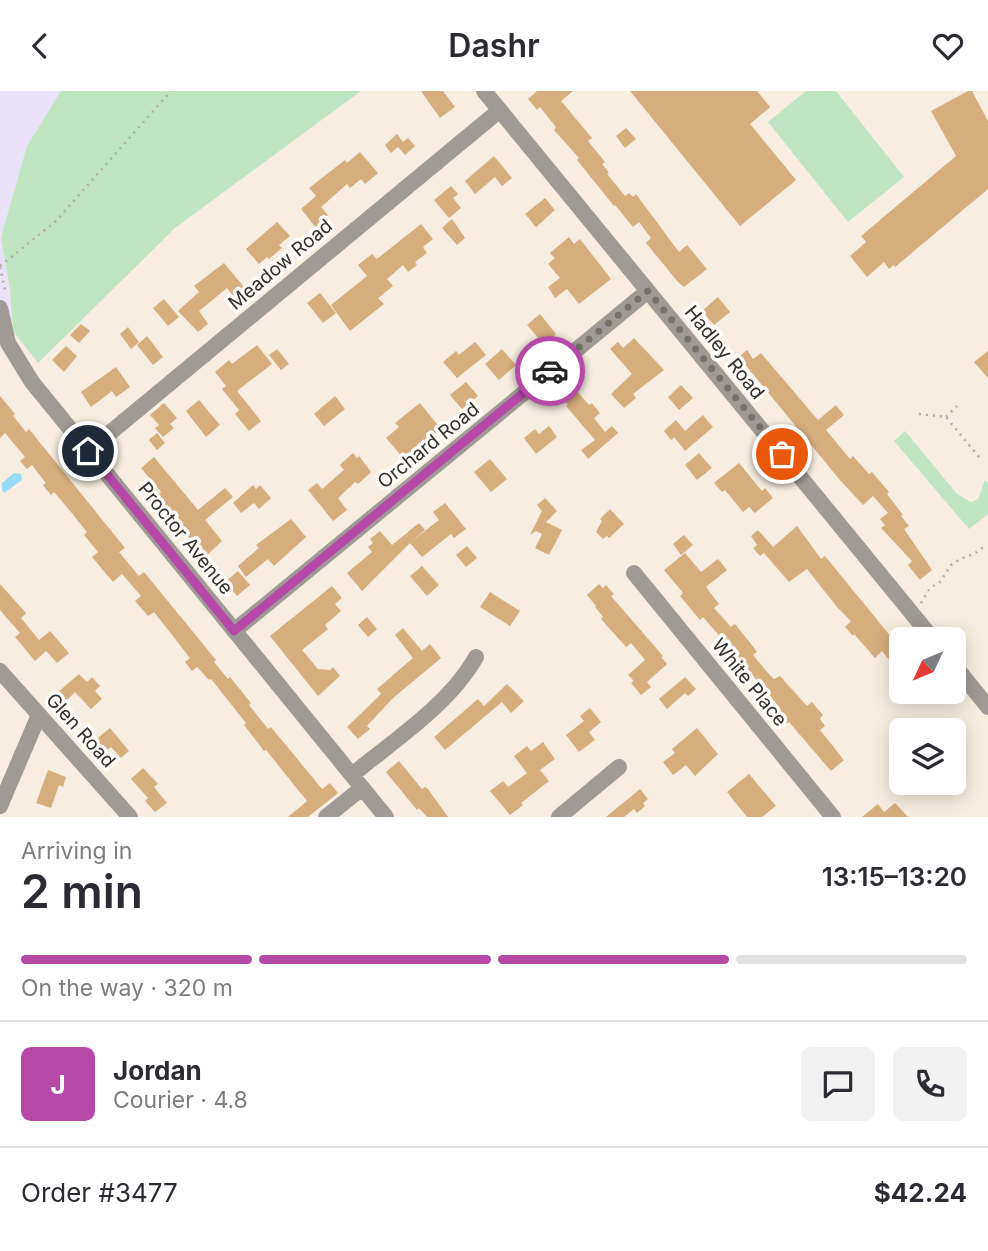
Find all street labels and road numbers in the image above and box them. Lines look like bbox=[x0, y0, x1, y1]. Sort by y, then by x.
street label: Meadow Road bbox=[224, 214, 337, 314]
street label: Hadley Road bbox=[680, 301, 769, 404]
street label: Orchard Road bbox=[373, 398, 484, 493]
street label: Proctor Avenue bbox=[133, 477, 238, 599]
street label: White Place bbox=[707, 634, 792, 731]
street label: Glen Road bbox=[41, 688, 120, 772]

